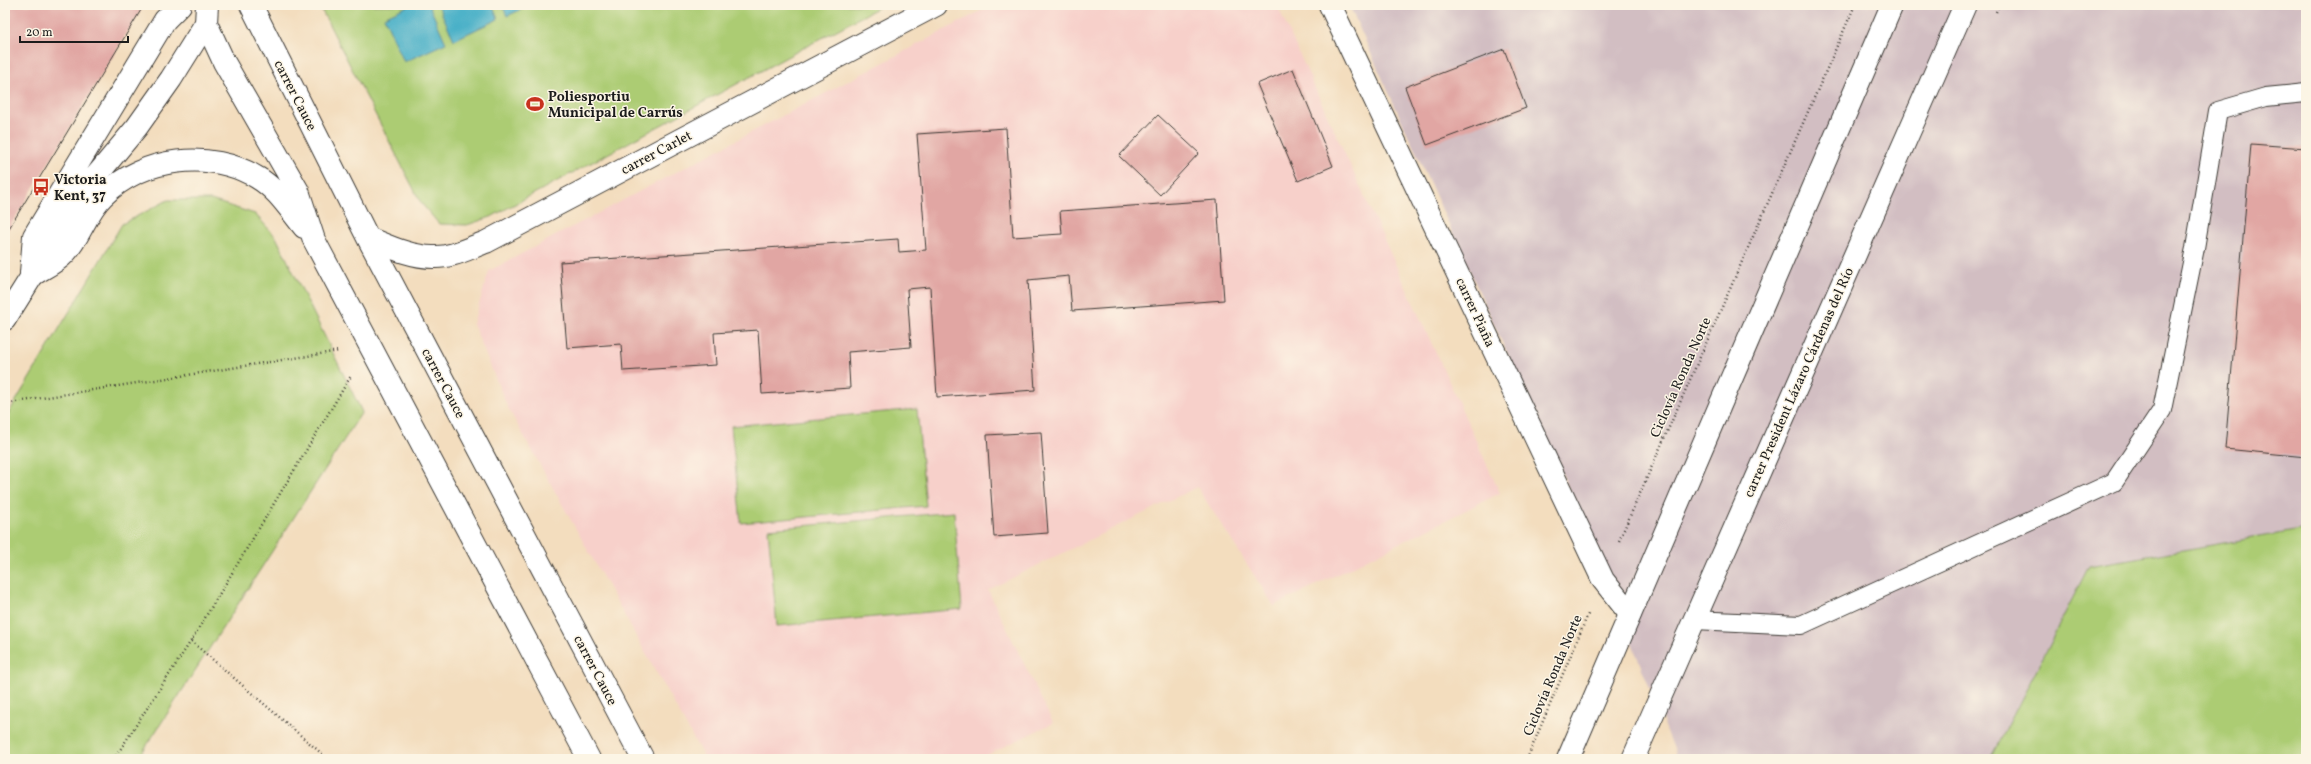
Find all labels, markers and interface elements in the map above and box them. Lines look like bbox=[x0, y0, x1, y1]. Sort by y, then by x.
scale bar bbox=[20, 18, 128, 44]
text: 20 m bbox=[26, 25, 53, 41]
street label: carrer Cauce bbox=[269, 57, 321, 135]
place label: Poliesportiu Municipal de Carrús bbox=[548, 88, 683, 123]
sports icon: Poliesportiu Municipal de Carrús bbox=[525, 94, 545, 114]
street label: carrer Carlet bbox=[618, 127, 696, 180]
place label: Victoria Kent, 37 bbox=[54, 171, 107, 206]
bus stop icon: Victoria Kent, 37 bbox=[31, 177, 51, 197]
street label: carrer President Lázaro Cárdenas del Río bbox=[1740, 265, 1859, 501]
street label: carrer Piaña bbox=[1450, 275, 1499, 351]
street label: Ciclovía Ronda Norte bbox=[1646, 314, 1717, 441]
street label: carrer Cauce bbox=[416, 345, 469, 423]
street label: Ciclovía Ronda Norte bbox=[1519, 612, 1588, 739]
street label: carrer Cauce bbox=[568, 632, 621, 710]

